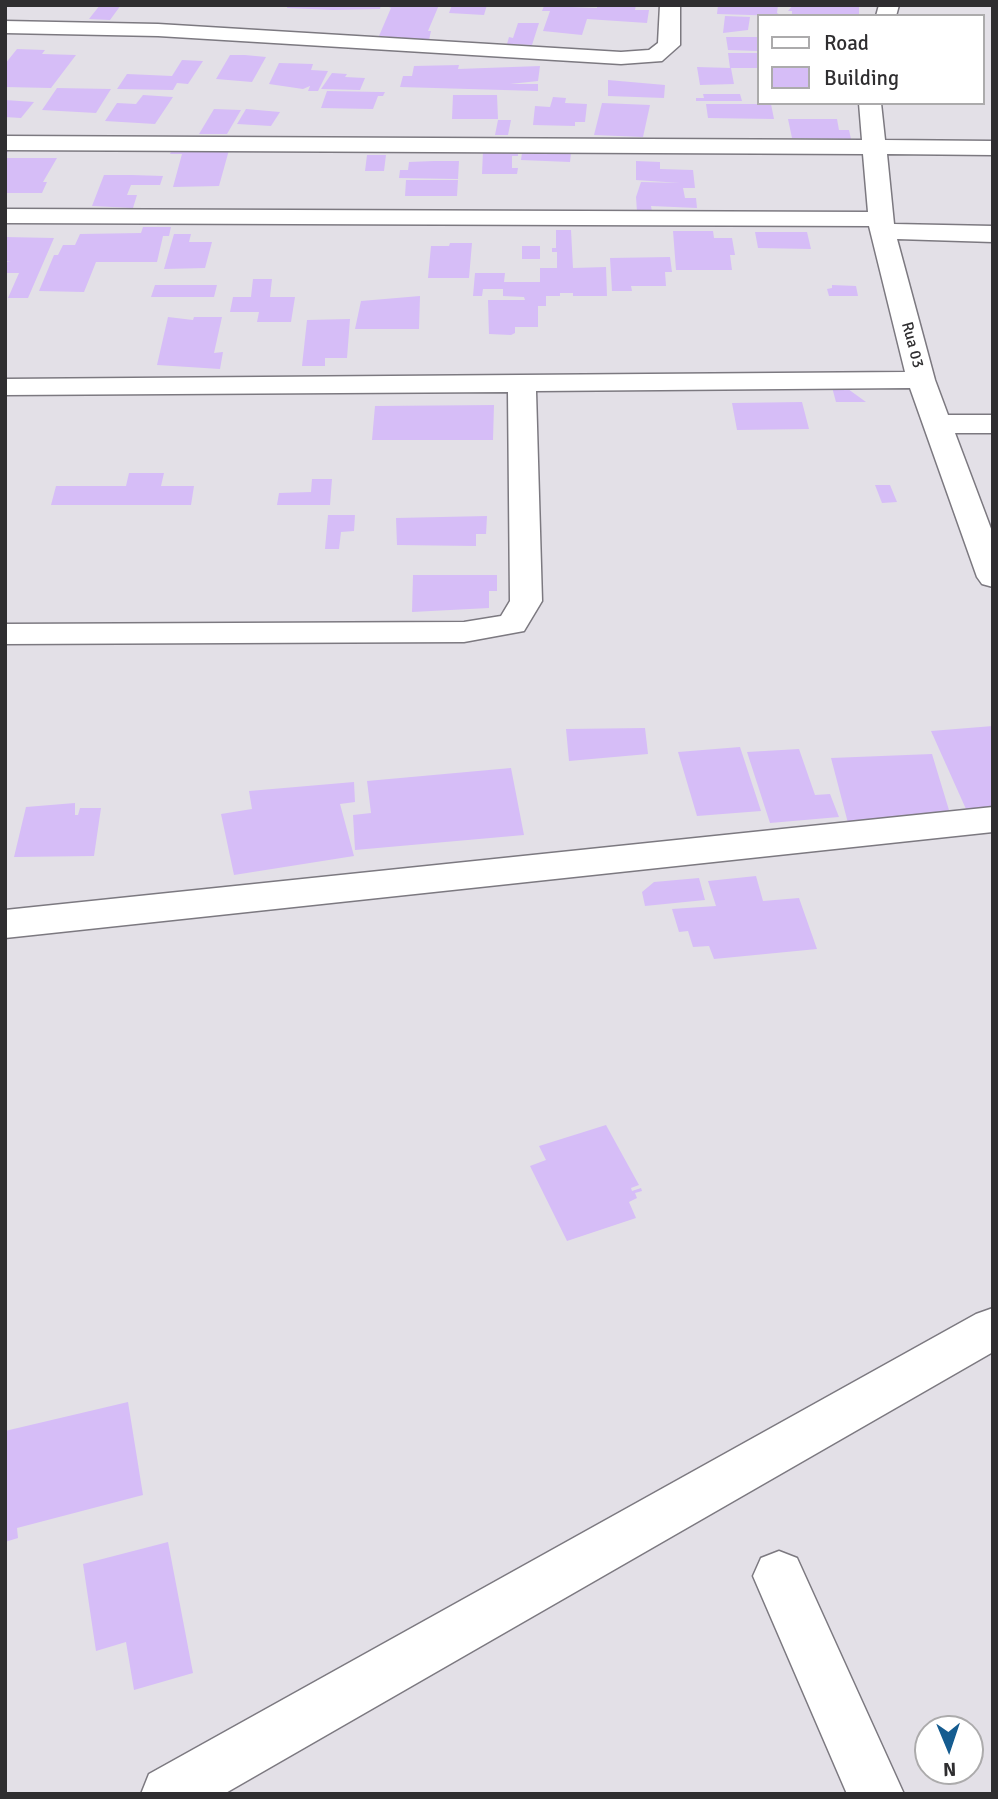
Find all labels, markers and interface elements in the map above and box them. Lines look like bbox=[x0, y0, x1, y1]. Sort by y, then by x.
legend bbox=[757, 14, 984, 105]
text: Road bbox=[824, 30, 869, 56]
text: Building bbox=[824, 65, 899, 91]
street label: Rua 03 bbox=[897, 320, 927, 370]
north arrow bbox=[914, 1715, 984, 1785]
text: N bbox=[943, 1757, 957, 1781]

